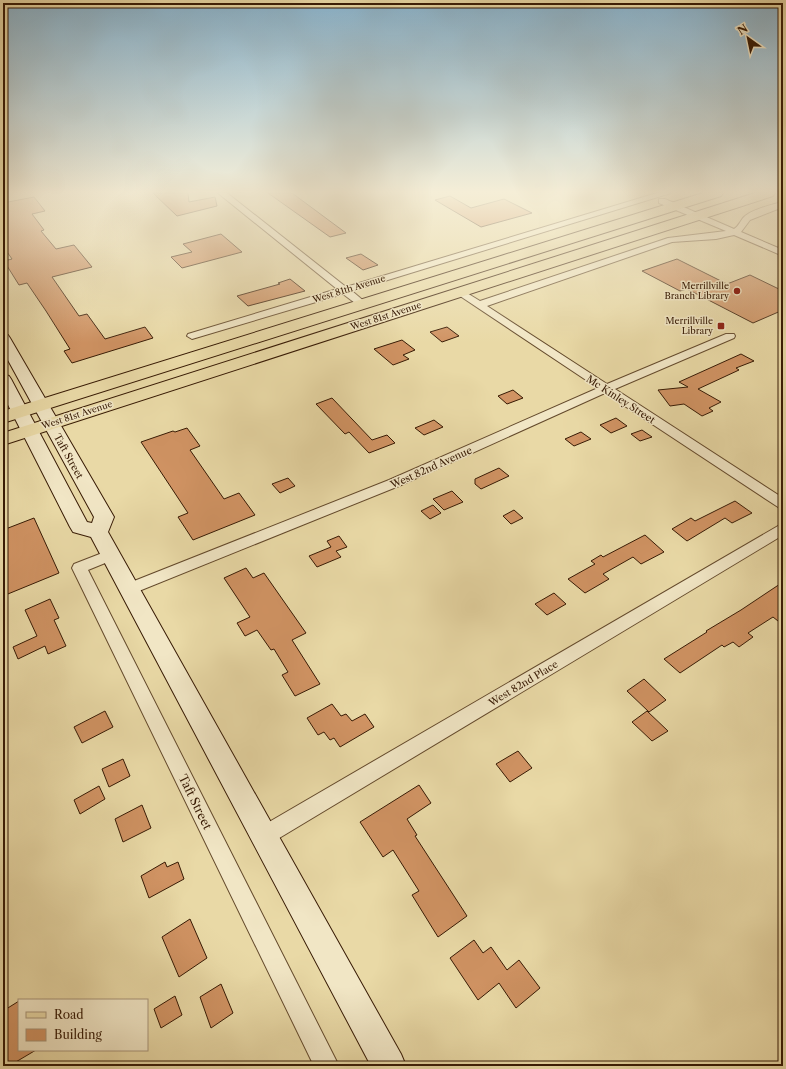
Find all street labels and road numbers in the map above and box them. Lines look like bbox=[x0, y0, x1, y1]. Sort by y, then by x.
street label: West 81th Avenue bbox=[310, 272, 387, 305]
street label: West 81st Avenue bbox=[348, 299, 423, 332]
street label: Mc Kinley Street bbox=[584, 372, 658, 427]
street label: West 81st Avenue bbox=[39, 398, 114, 431]
street label: Taft Street bbox=[51, 431, 87, 482]
street label: West 82nd Avenue bbox=[387, 443, 474, 492]
street label: West 82nd Place bbox=[485, 657, 561, 710]
street label: Taft Street bbox=[176, 772, 216, 833]

